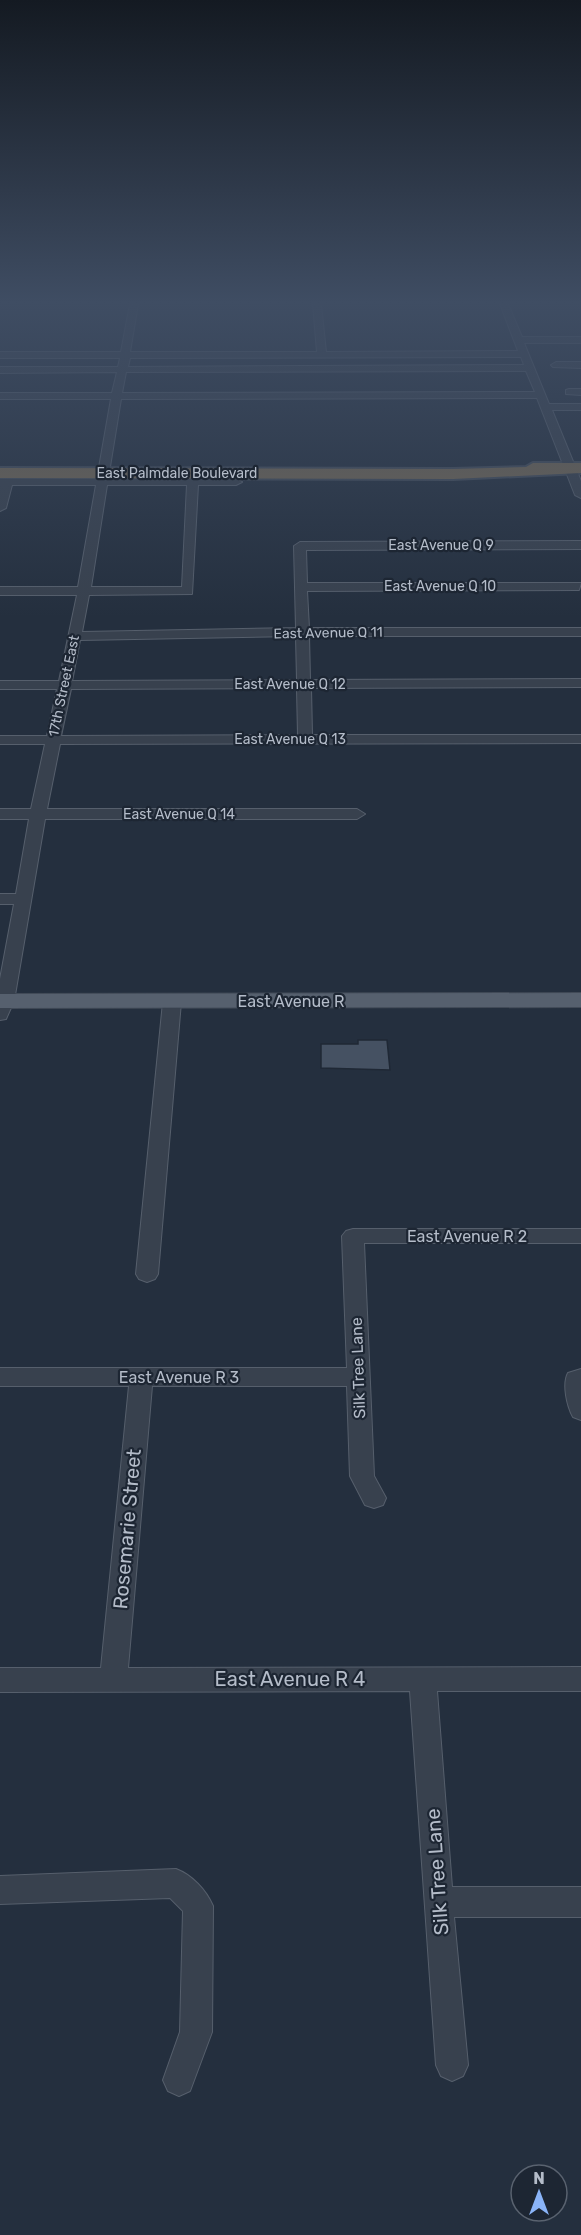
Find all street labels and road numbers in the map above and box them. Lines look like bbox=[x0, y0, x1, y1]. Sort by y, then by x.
street label: East Palmdale Boulevard bbox=[97, 465, 257, 482]
street label: East Avenue Q 9 bbox=[388, 537, 494, 554]
street label: East Avenue Q 10 bbox=[384, 578, 496, 595]
street label: East Avenue Q 11 bbox=[273, 624, 383, 642]
street label: 17th Street East bbox=[45, 633, 83, 738]
street label: East Avenue Q 12 bbox=[234, 676, 346, 693]
street label: East Avenue Q 13 bbox=[234, 731, 346, 748]
street label: East Avenue Q 14 bbox=[123, 806, 235, 823]
street label: East Avenue R bbox=[238, 992, 344, 1011]
street label: East Avenue R 2 bbox=[407, 1227, 527, 1246]
street label: Silk Tree Lane bbox=[347, 1317, 369, 1419]
street label: East Avenue R 3 bbox=[119, 1368, 239, 1387]
street label: Rosemarie Street bbox=[108, 1448, 146, 1610]
street label: East Avenue R 4 bbox=[215, 1667, 365, 1691]
street label: Silk Tree Lane bbox=[421, 1808, 453, 1936]

